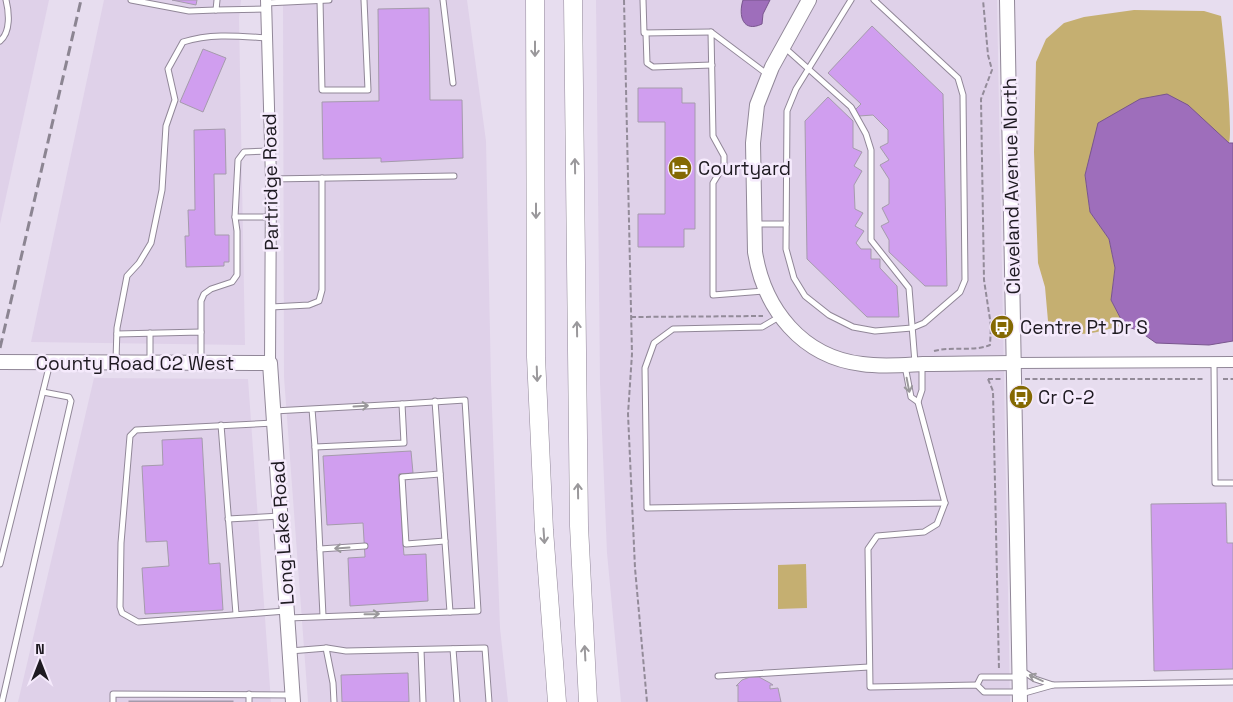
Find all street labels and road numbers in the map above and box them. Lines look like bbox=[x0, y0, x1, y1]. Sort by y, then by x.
street label: Cleveland Avenue North bbox=[997, 77, 1026, 295]
street label: Partridge Road bbox=[257, 113, 284, 251]
street label: County Road C2 West bbox=[36, 351, 234, 376]
street label: Long Lake Road bbox=[265, 460, 300, 606]

